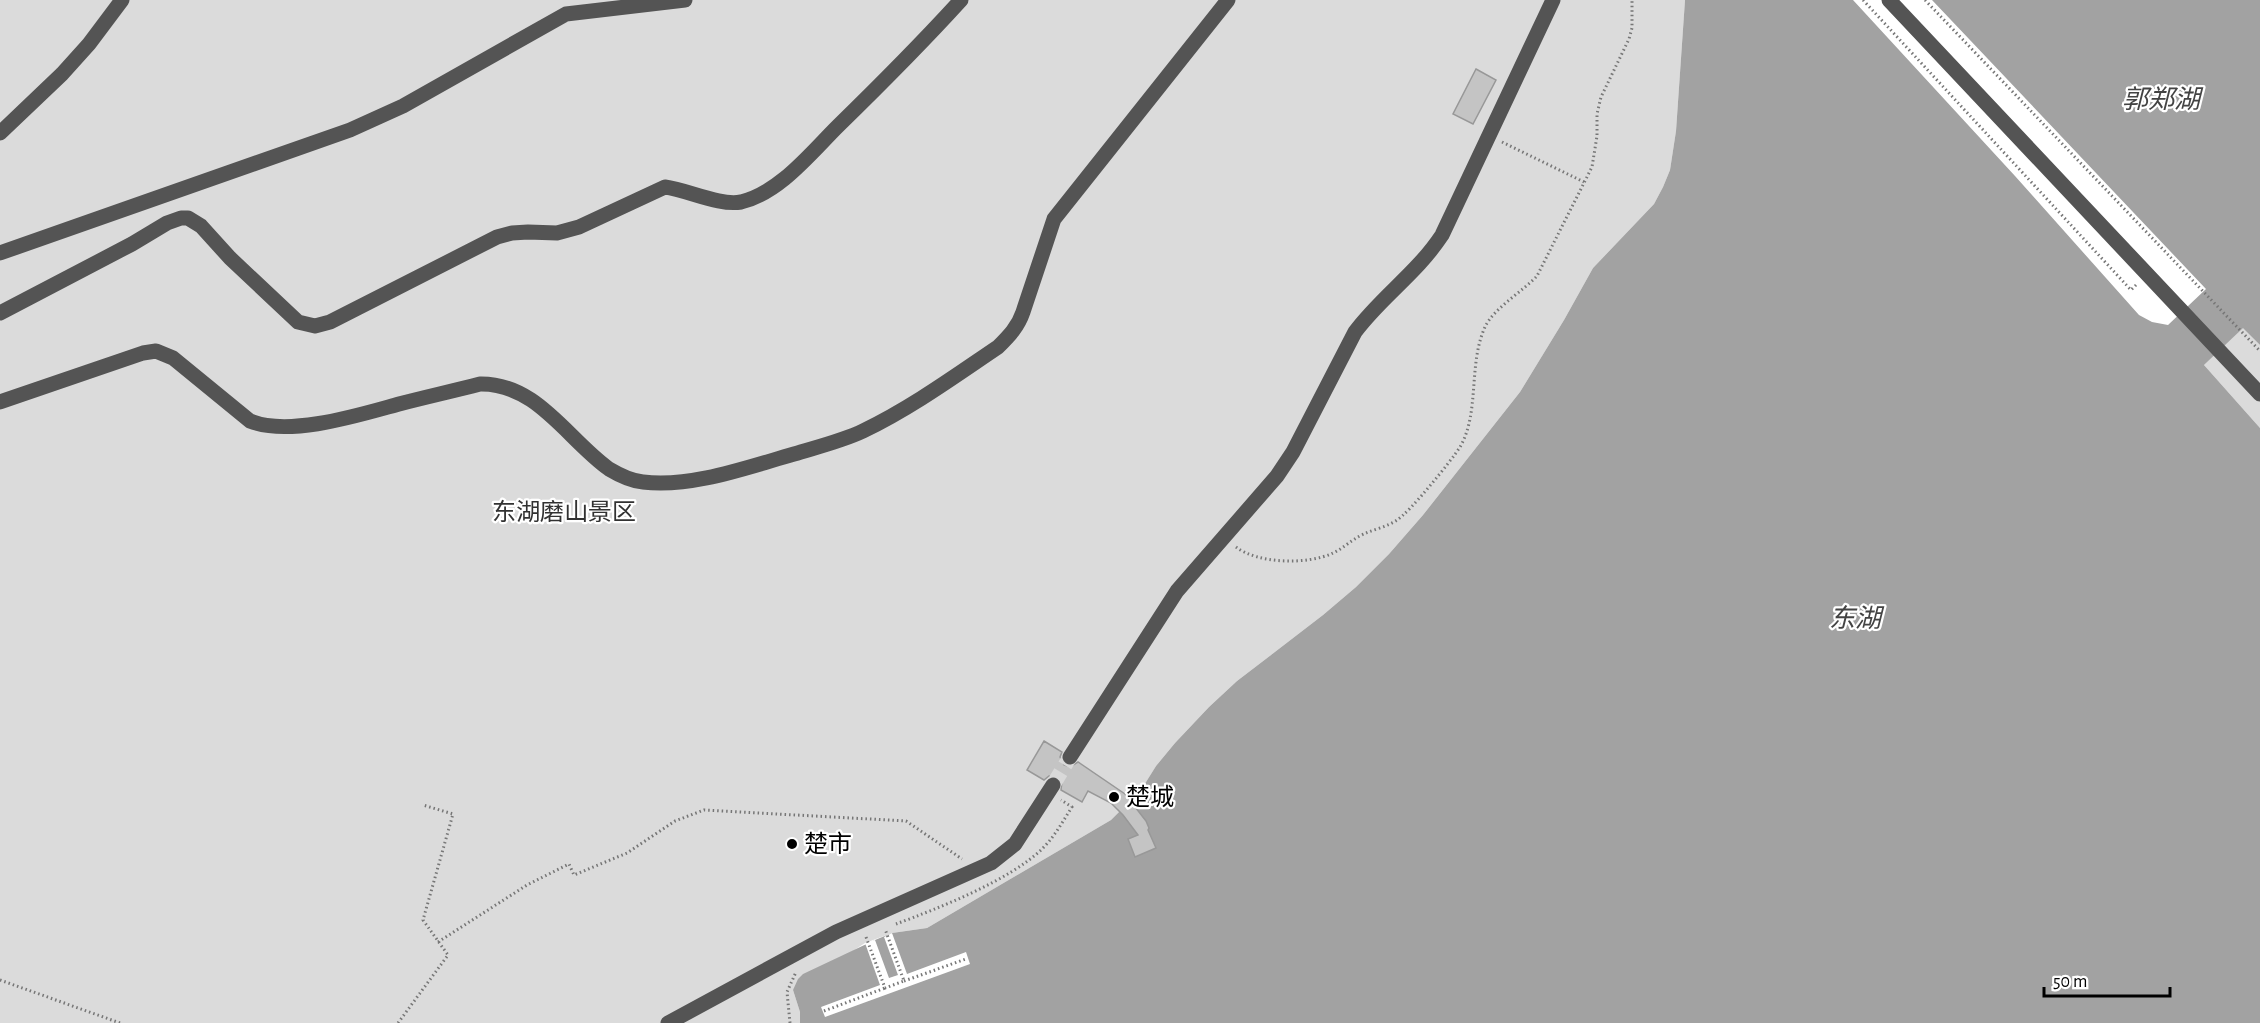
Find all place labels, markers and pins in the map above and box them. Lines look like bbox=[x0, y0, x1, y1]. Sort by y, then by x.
place label: 楚城 bbox=[1126, 784, 1174, 810]
marker: 楚城 bbox=[1107, 790, 1121, 804]
place label: 楚市 bbox=[804, 831, 852, 857]
marker: 楚市 bbox=[785, 837, 799, 851]

